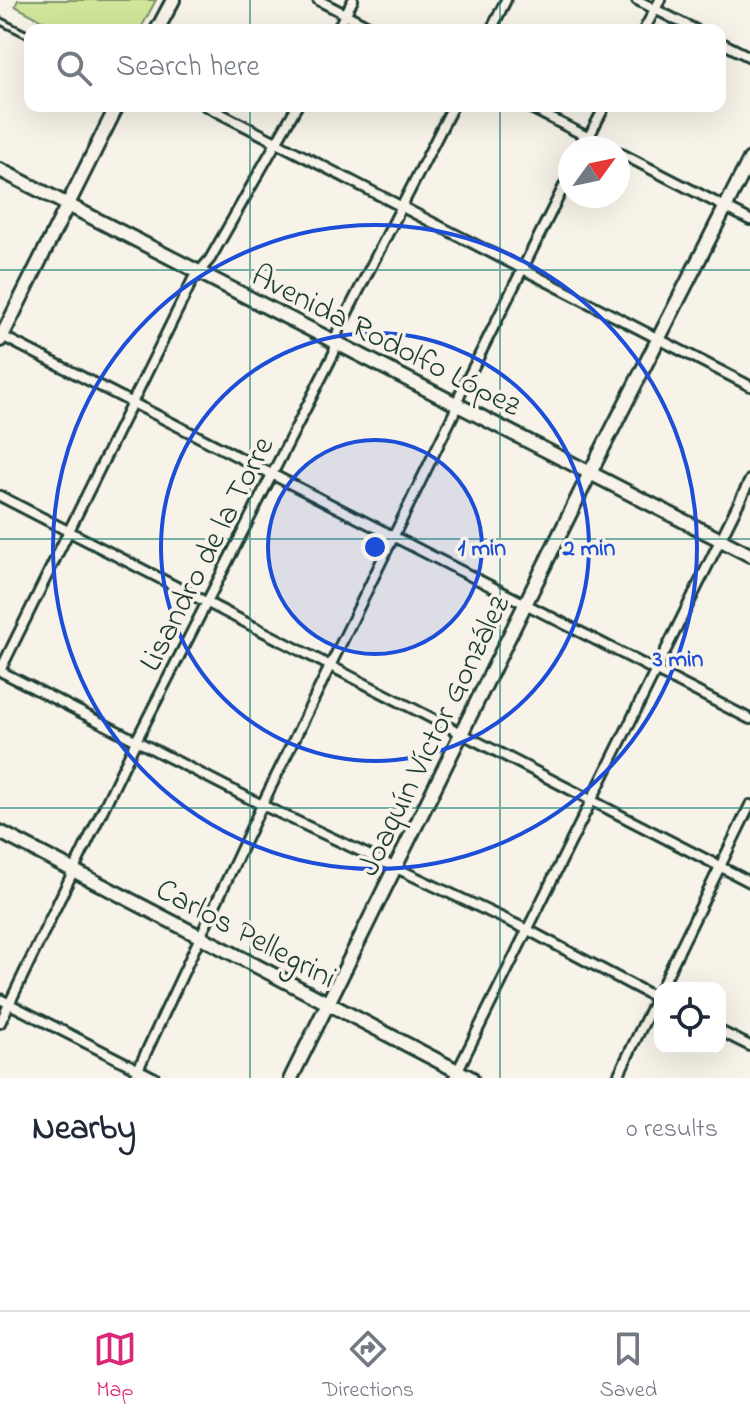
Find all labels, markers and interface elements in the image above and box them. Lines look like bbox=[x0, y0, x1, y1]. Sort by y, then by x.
search box bbox=[24, 24, 726, 112]
icon: search bbox=[52, 46, 96, 90]
text: Search here bbox=[116, 46, 260, 90]
north arrow bbox=[558, 136, 630, 208]
street label: Avenida Rodolfo López bbox=[243, 254, 529, 431]
street label: Lisandro de la Torre bbox=[129, 428, 288, 680]
text: 1 min bbox=[458, 532, 506, 567]
text: 2 min bbox=[562, 532, 616, 567]
centre of rings bbox=[361, 533, 389, 561]
street label: Joaquín Víctor González bbox=[347, 587, 524, 885]
text: 3 min bbox=[652, 643, 704, 678]
street label: Carlos Pellegrini bbox=[147, 868, 344, 1002]
map controls bbox=[654, 982, 726, 1054]
button: locate bbox=[654, 982, 726, 1054]
text: Nearby bbox=[32, 1105, 136, 1155]
text: 0 results bbox=[626, 1111, 718, 1149]
tab: Map bbox=[93, 1327, 137, 1407]
tab: Directions bbox=[323, 1327, 414, 1407]
tab: Saved bbox=[600, 1327, 657, 1407]

